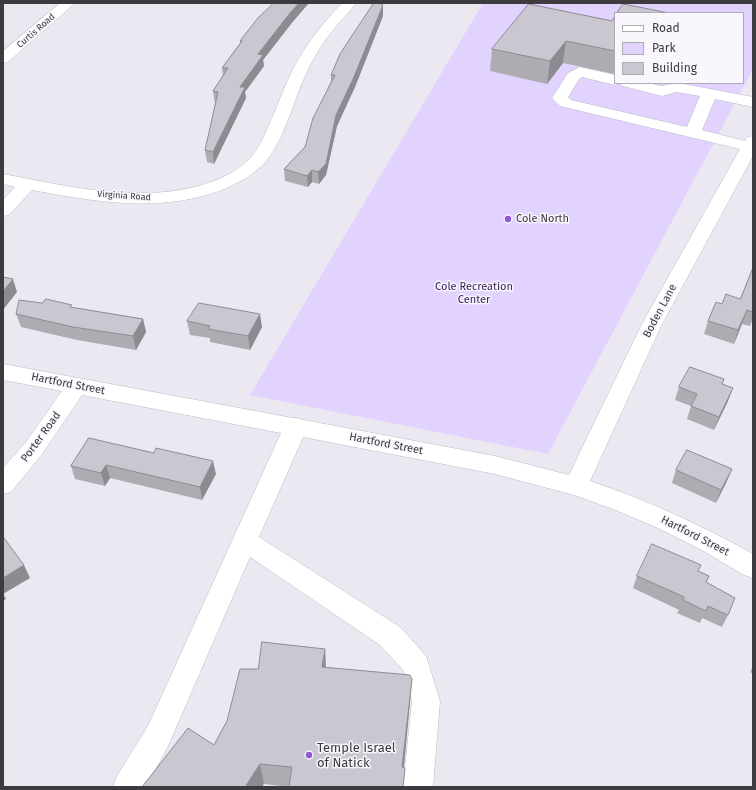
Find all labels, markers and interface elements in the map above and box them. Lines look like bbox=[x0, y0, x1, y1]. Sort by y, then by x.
street label: Curtis Road bbox=[15, 12, 57, 50]
legend bbox=[614, 12, 744, 84]
text: Road bbox=[652, 21, 680, 35]
text: Park bbox=[652, 41, 676, 55]
text: Building bbox=[652, 61, 697, 75]
street label: Virginia Road bbox=[97, 189, 151, 203]
place label: Cole North bbox=[516, 212, 569, 226]
marker: Cole North bbox=[503, 214, 513, 224]
park label: Cole Recreation Center bbox=[435, 280, 513, 306]
street label: Boden Lane bbox=[640, 282, 680, 340]
street label: Hartford Street bbox=[30, 370, 106, 398]
street label: Porter Road bbox=[18, 409, 64, 465]
street label: Hartford Street bbox=[348, 430, 424, 458]
street label: Hartford Street bbox=[659, 513, 731, 559]
place label: Temple Israel of Natick bbox=[317, 740, 396, 771]
marker: Temple Israel of Natick bbox=[304, 750, 314, 760]

